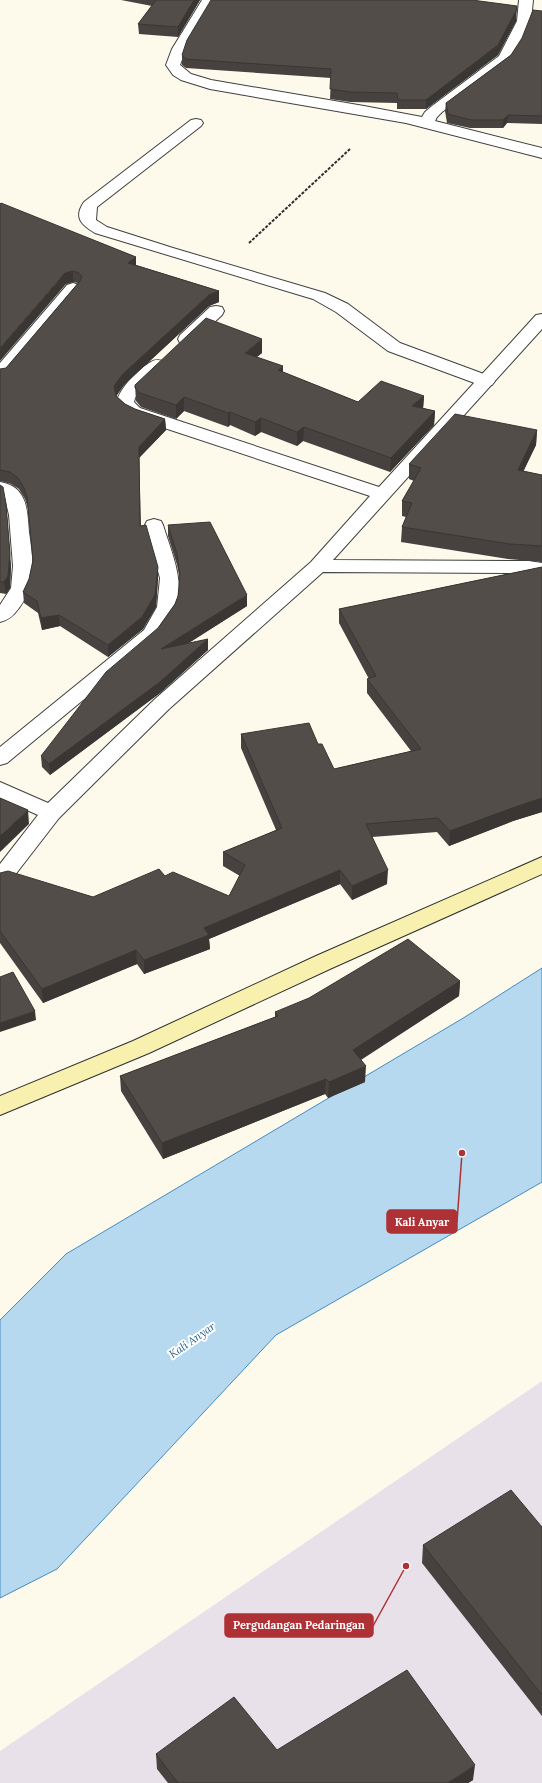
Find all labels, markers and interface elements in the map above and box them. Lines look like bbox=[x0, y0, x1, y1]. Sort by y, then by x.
callout: Kali Anyar bbox=[387, 1210, 457, 1233]
text: Kali Anyar bbox=[395, 1215, 450, 1229]
water label: Kali Anyar bbox=[166, 1318, 219, 1361]
callout: Pergudangan Pedaringan bbox=[225, 1614, 373, 1637]
text: Pergudangan Pedaringan bbox=[233, 1618, 365, 1632]

